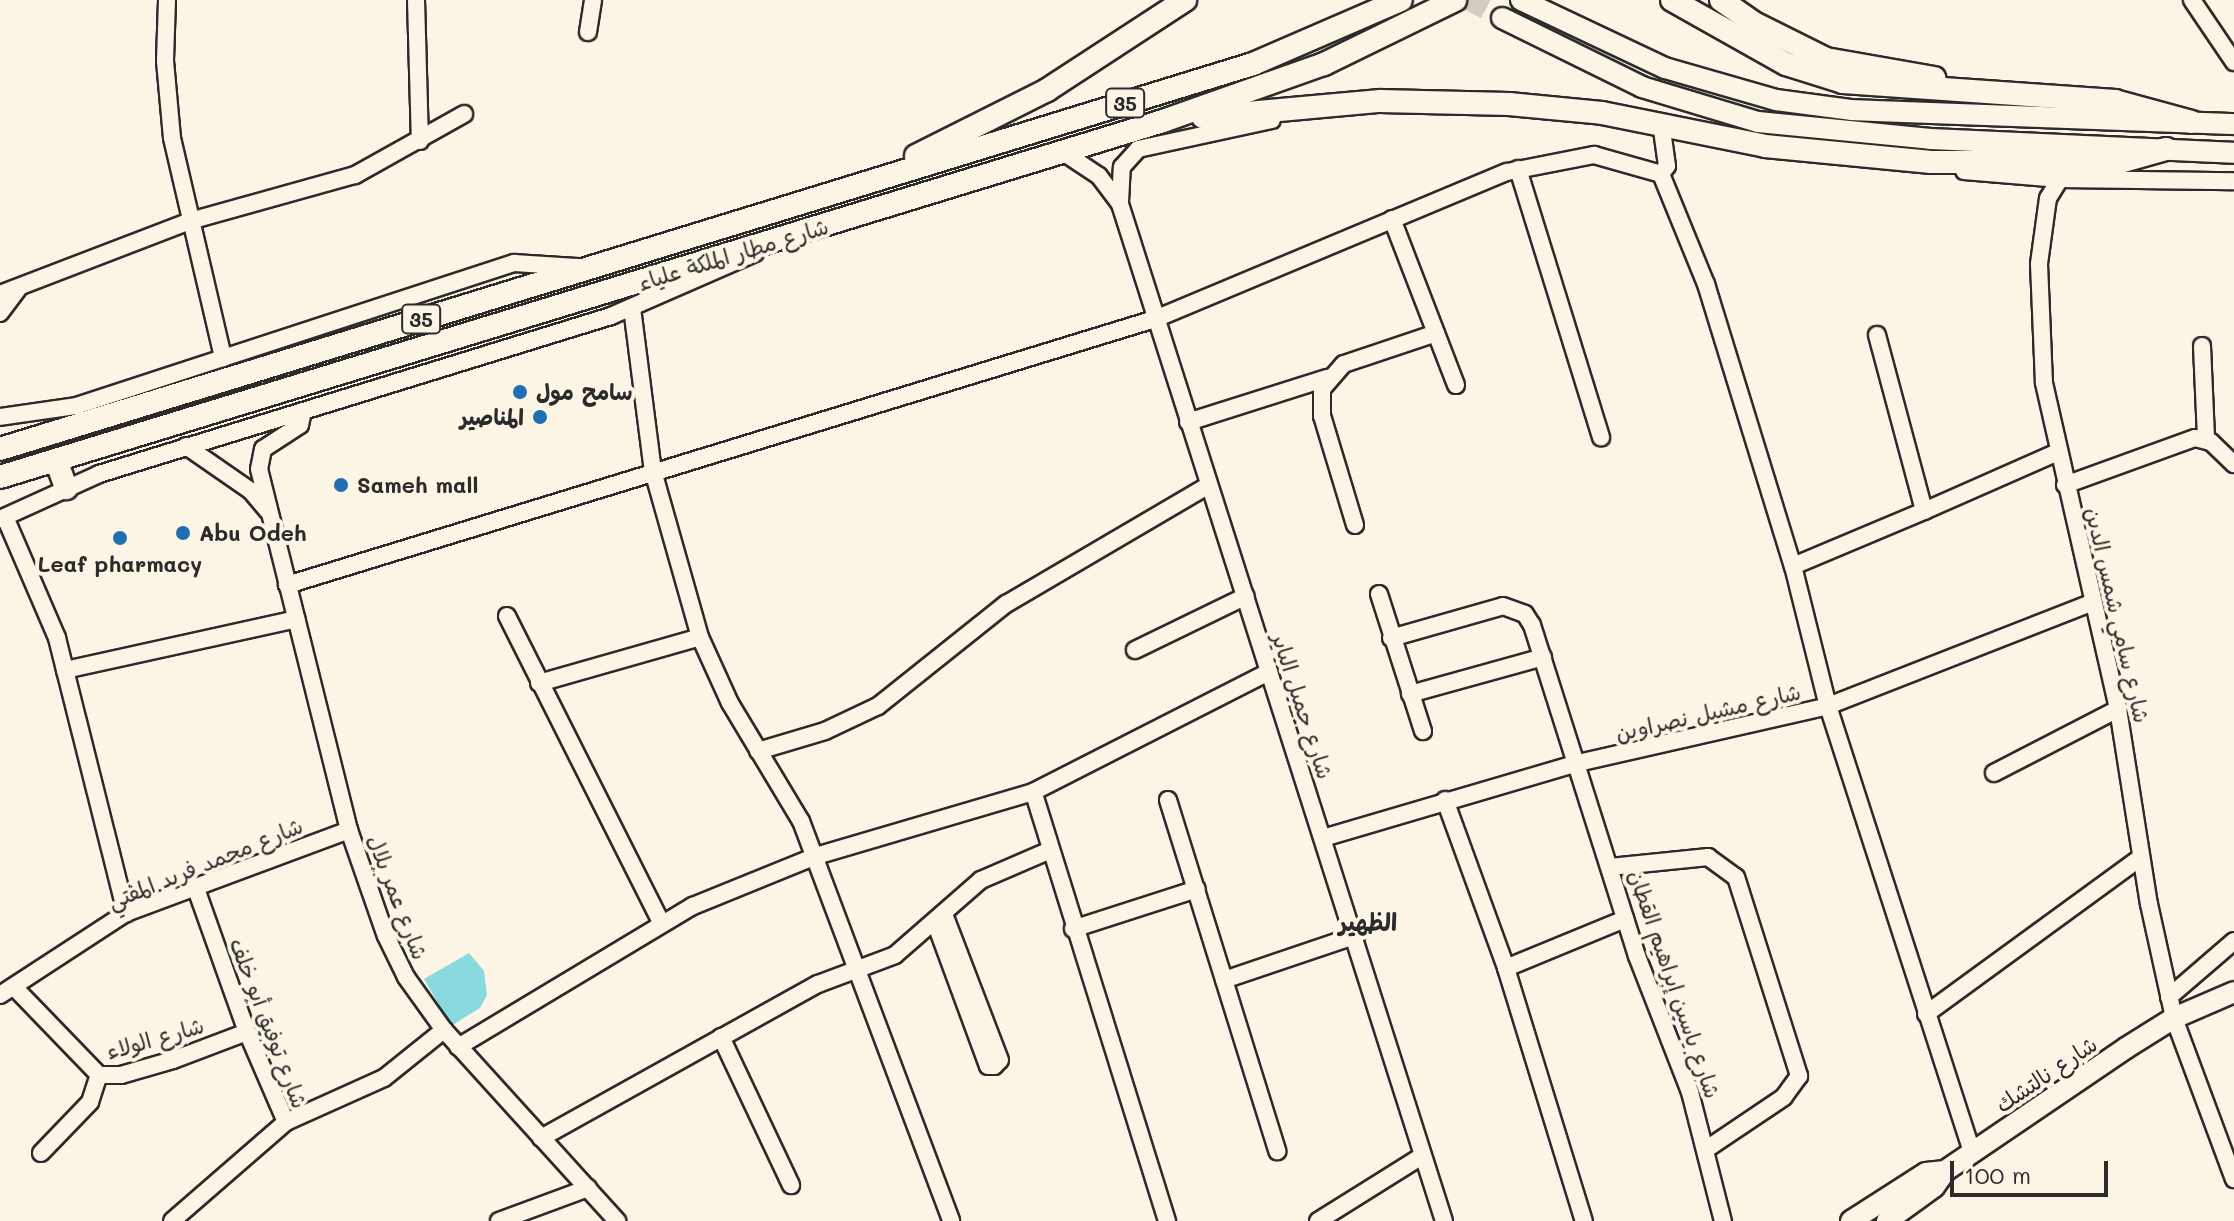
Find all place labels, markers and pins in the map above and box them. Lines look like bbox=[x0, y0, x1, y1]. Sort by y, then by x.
place label: سامح مول bbox=[536, 379, 633, 405]
marker: سامح مول bbox=[511, 383, 529, 401]
place label: المناصير bbox=[460, 404, 524, 430]
marker: المناصير bbox=[531, 408, 549, 426]
place label: Sameh mall bbox=[357, 472, 478, 498]
marker: Sameh mall bbox=[332, 476, 350, 494]
place label: Abu Odeh bbox=[199, 520, 307, 546]
marker: Abu Odeh bbox=[174, 524, 192, 542]
marker: Leaf pharmacy bbox=[111, 529, 129, 547]
place label: Leaf pharmacy bbox=[38, 551, 202, 577]

